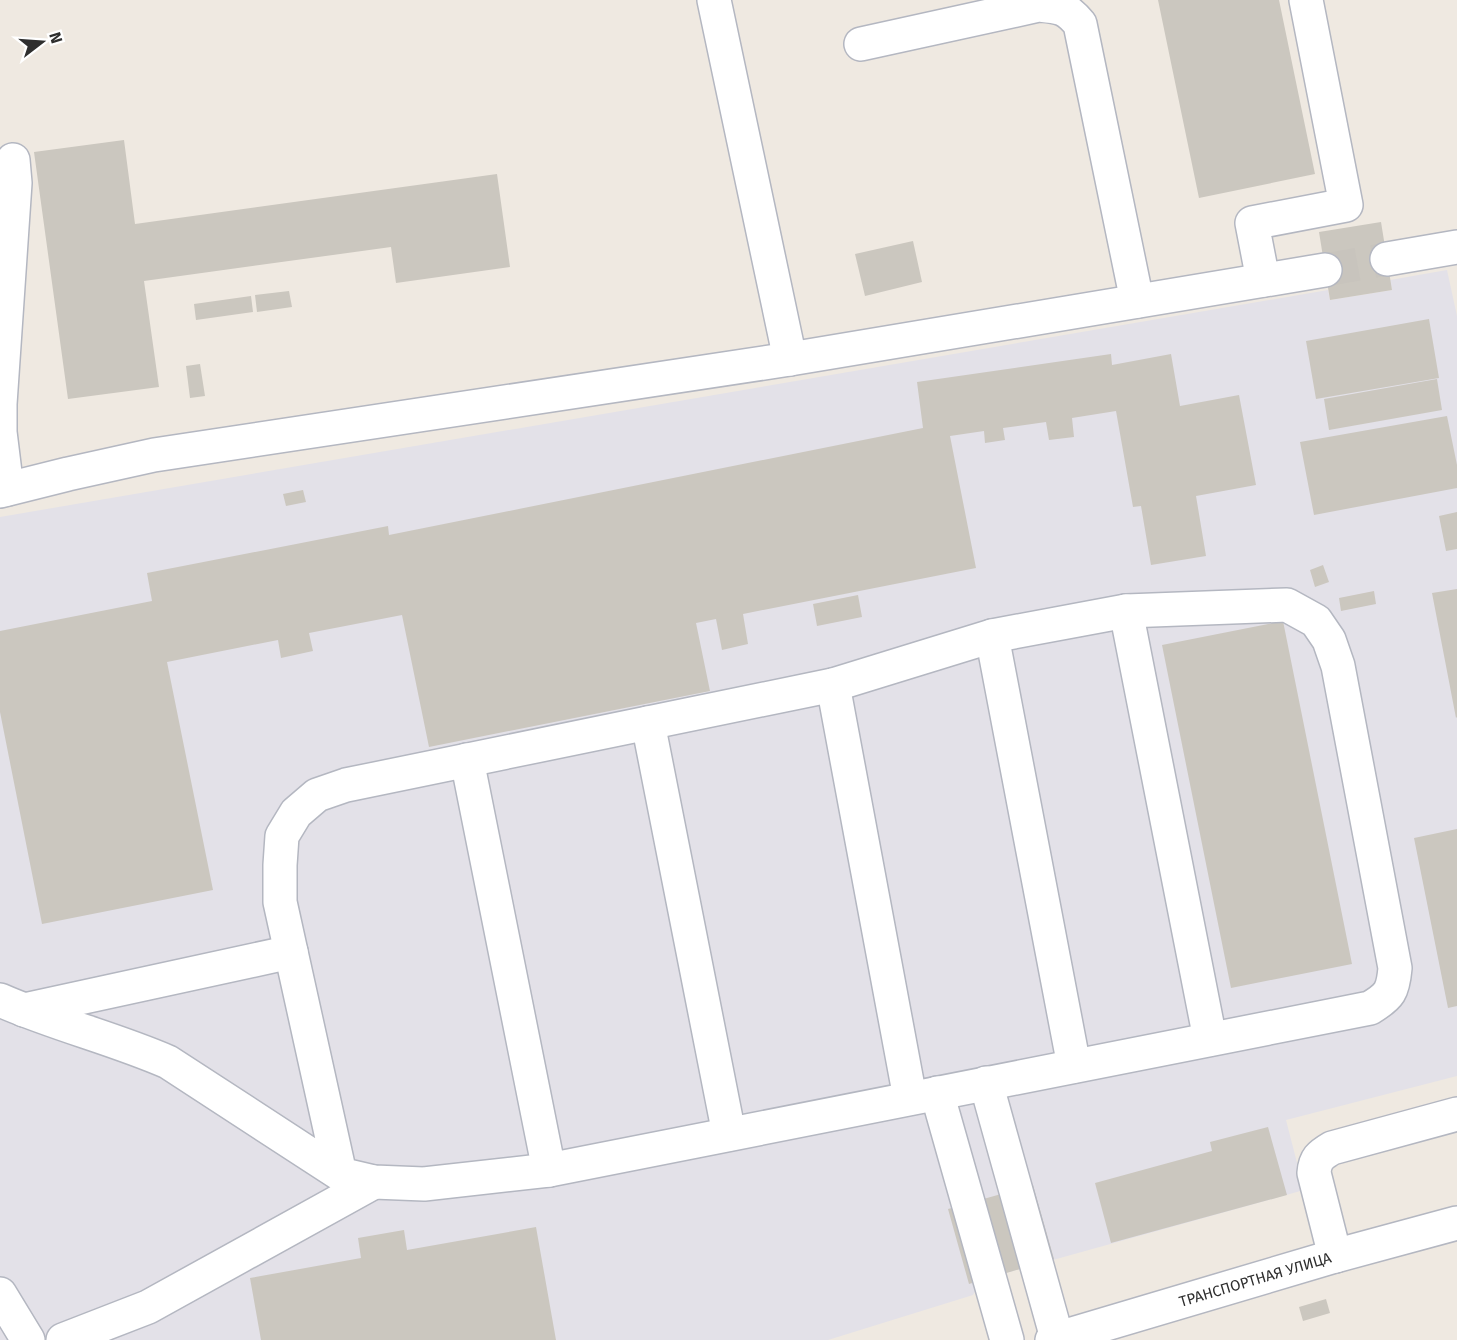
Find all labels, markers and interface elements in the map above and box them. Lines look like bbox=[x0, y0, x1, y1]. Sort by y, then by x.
north arrow bbox=[12, 12, 72, 72]
text: N bbox=[45, 30, 67, 46]
street label: ТРАНСПОРТНАЯ УЛИЦА bbox=[1177, 1248, 1334, 1311]

